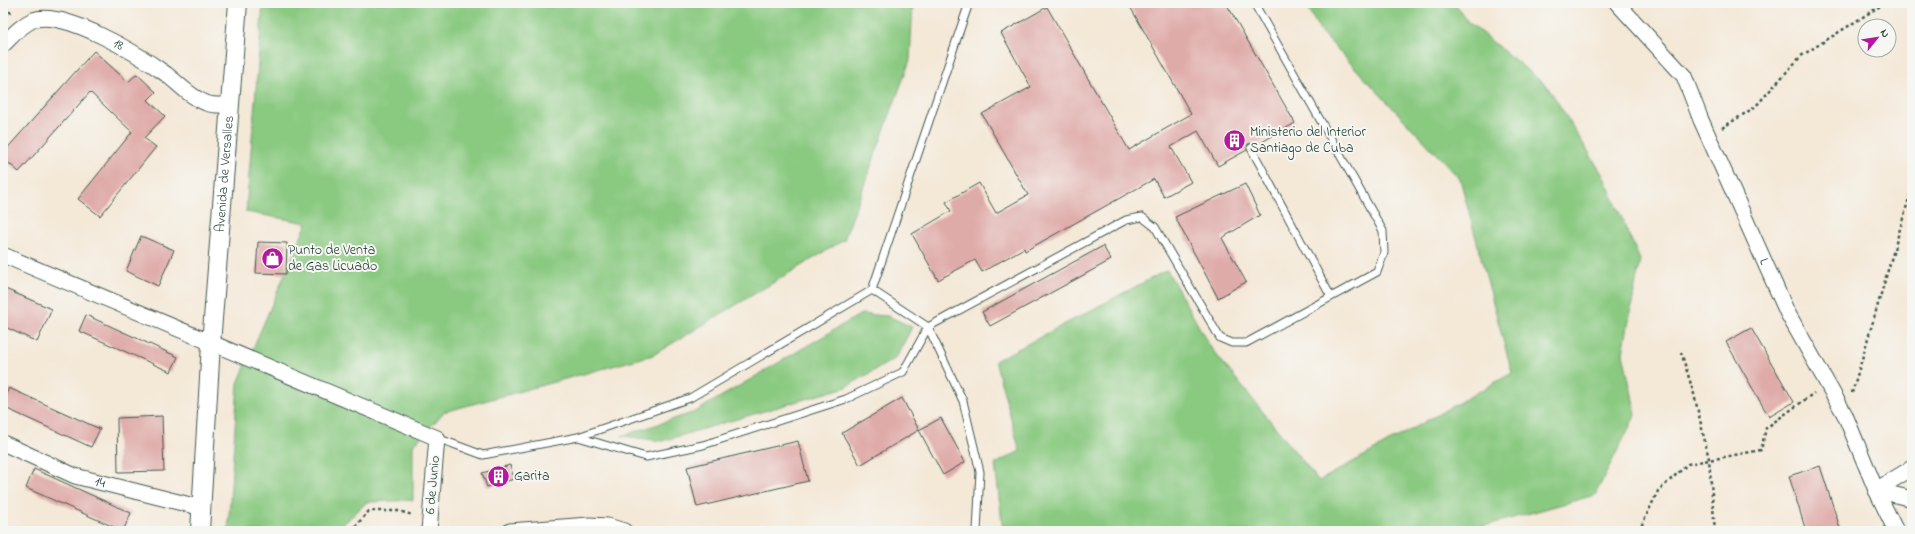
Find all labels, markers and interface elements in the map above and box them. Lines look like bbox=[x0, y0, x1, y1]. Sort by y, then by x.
north arrow bbox=[1857, 18, 1897, 58]
text: N bbox=[1876, 26, 1894, 41]
street label: 18 bbox=[109, 33, 128, 56]
street label: Avenida de Versalles bbox=[209, 115, 240, 233]
place label: Ministerio del Interior Santiago de Cuba bbox=[1250, 122, 1366, 160]
building icon: Ministerio del Interior Santiago de Cuba bbox=[1221, 127, 1247, 153]
place label: Punto de Venta de Gas Licuado bbox=[288, 240, 377, 277]
shop icon: Punto de Venta de Gas Licuado bbox=[259, 245, 285, 271]
street label: L bbox=[1754, 255, 1775, 269]
street label: 6 de Junio bbox=[420, 455, 446, 515]
building icon: Garita bbox=[485, 463, 511, 489]
place label: Garita bbox=[514, 466, 549, 487]
street label: 14 bbox=[92, 471, 108, 494]

